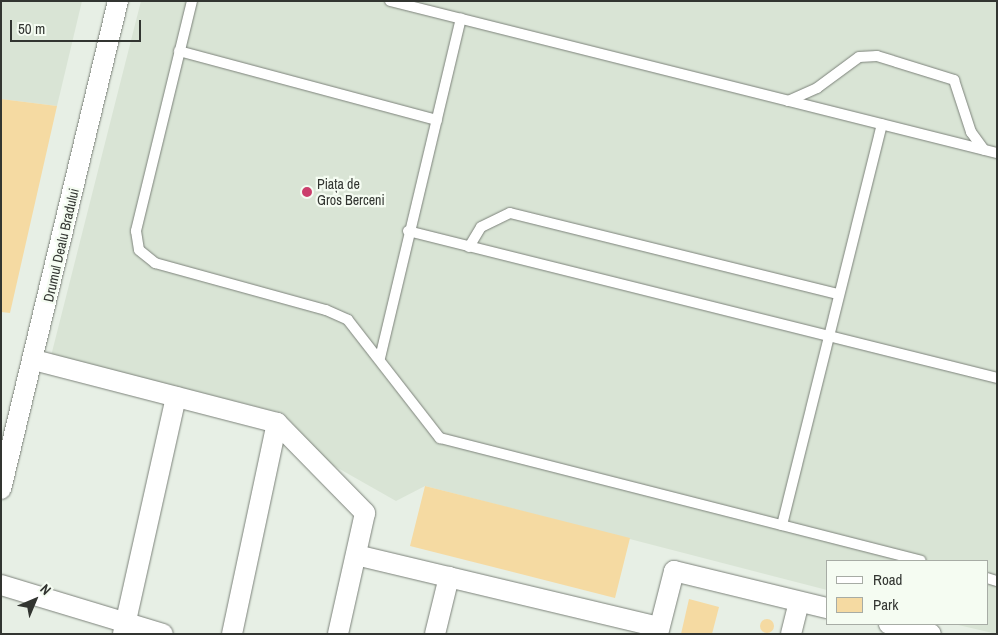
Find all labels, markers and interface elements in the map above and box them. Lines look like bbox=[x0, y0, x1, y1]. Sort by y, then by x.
scale bar bbox=[12, 10, 144, 42]
text: 50 m bbox=[18, 18, 45, 39]
place label: Piața de Gros Berceni bbox=[317, 176, 385, 208]
marker: Piața de Gros Berceni bbox=[301, 186, 313, 198]
street label: Drumul Dealu Bradului bbox=[40, 187, 82, 303]
legend bbox=[826, 560, 988, 625]
text: Road bbox=[873, 569, 902, 590]
north arrow bbox=[10, 575, 60, 625]
text: N bbox=[36, 580, 55, 599]
text: Park bbox=[873, 594, 898, 615]

